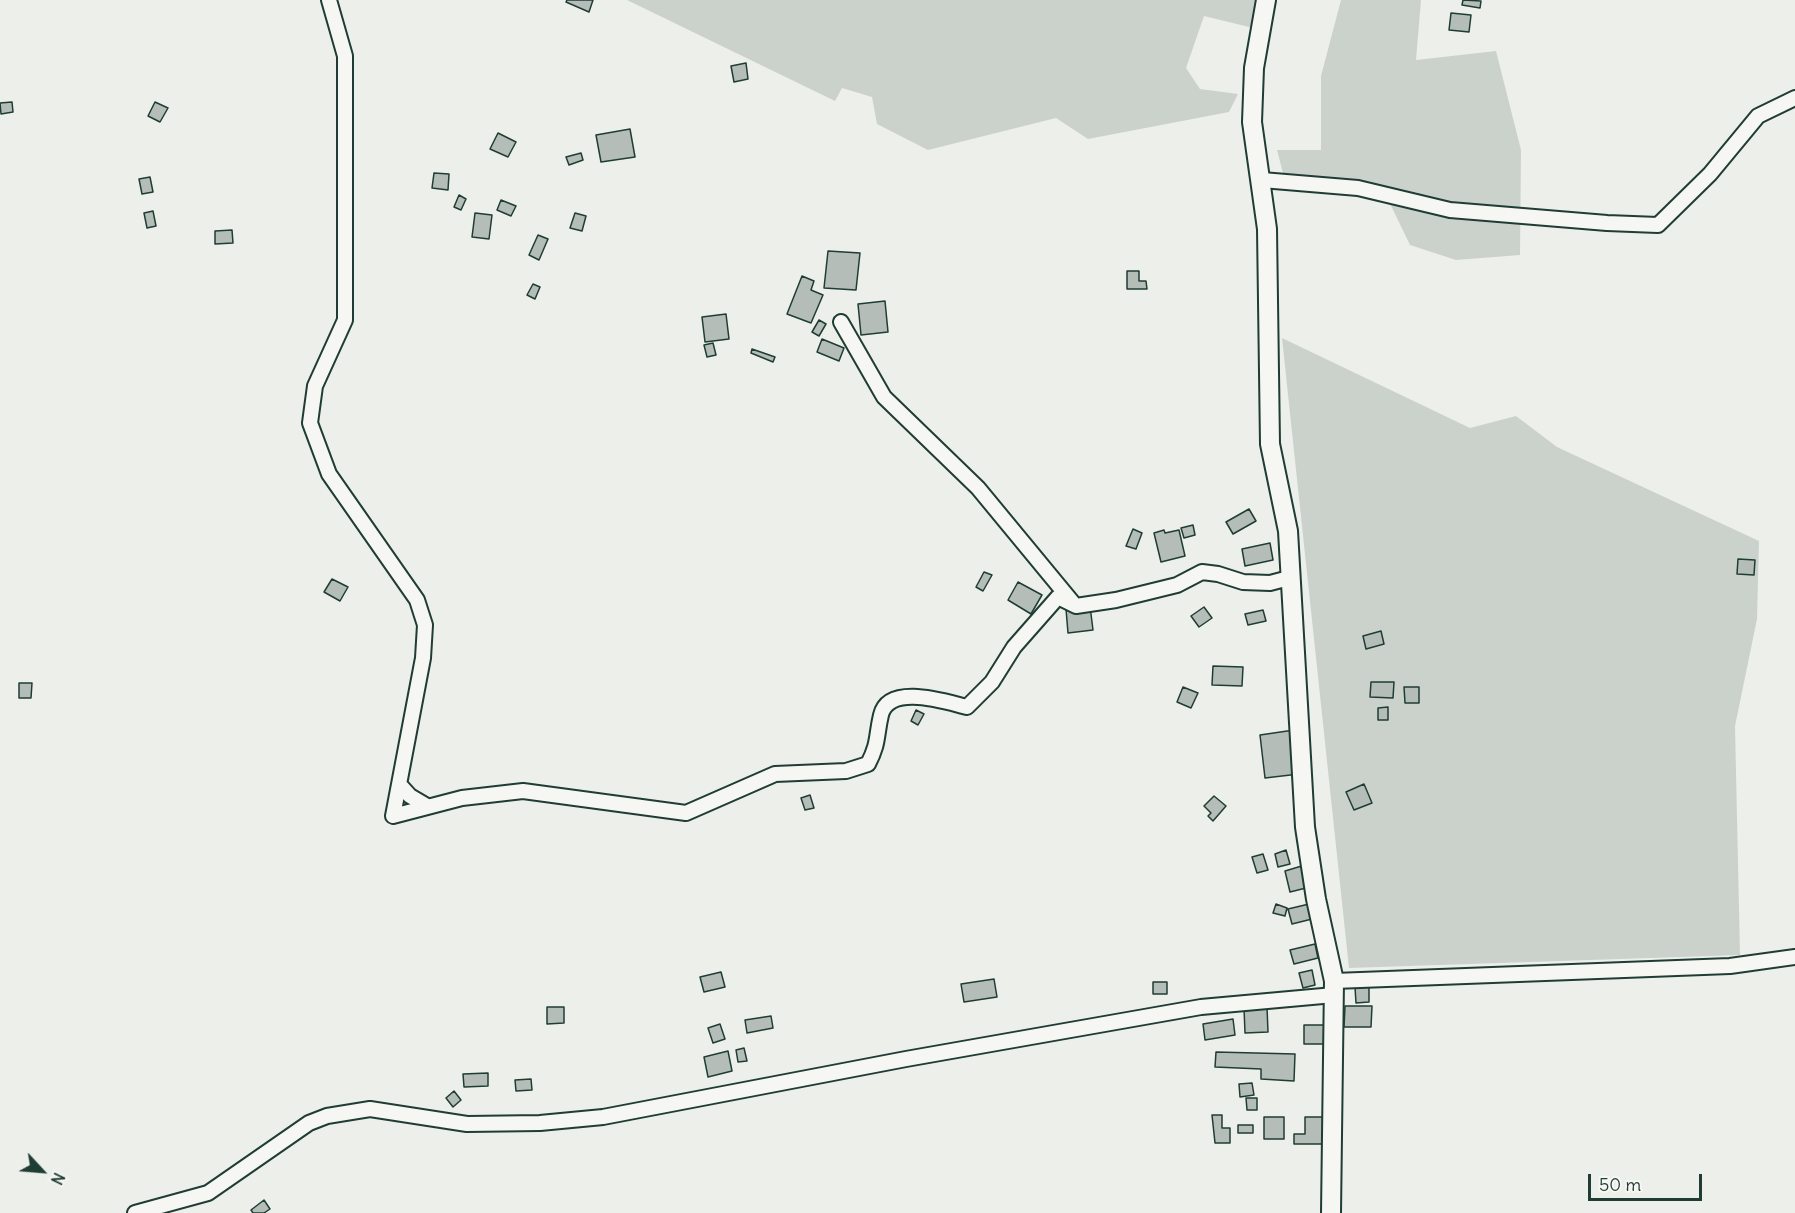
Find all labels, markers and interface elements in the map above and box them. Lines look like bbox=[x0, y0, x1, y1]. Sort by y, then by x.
north arrow bbox=[12, 1141, 72, 1201]
scale bar bbox=[1591, 1162, 1705, 1200]
text: N bbox=[47, 1170, 70, 1188]
text: 50 m bbox=[1599, 1173, 1641, 1196]

